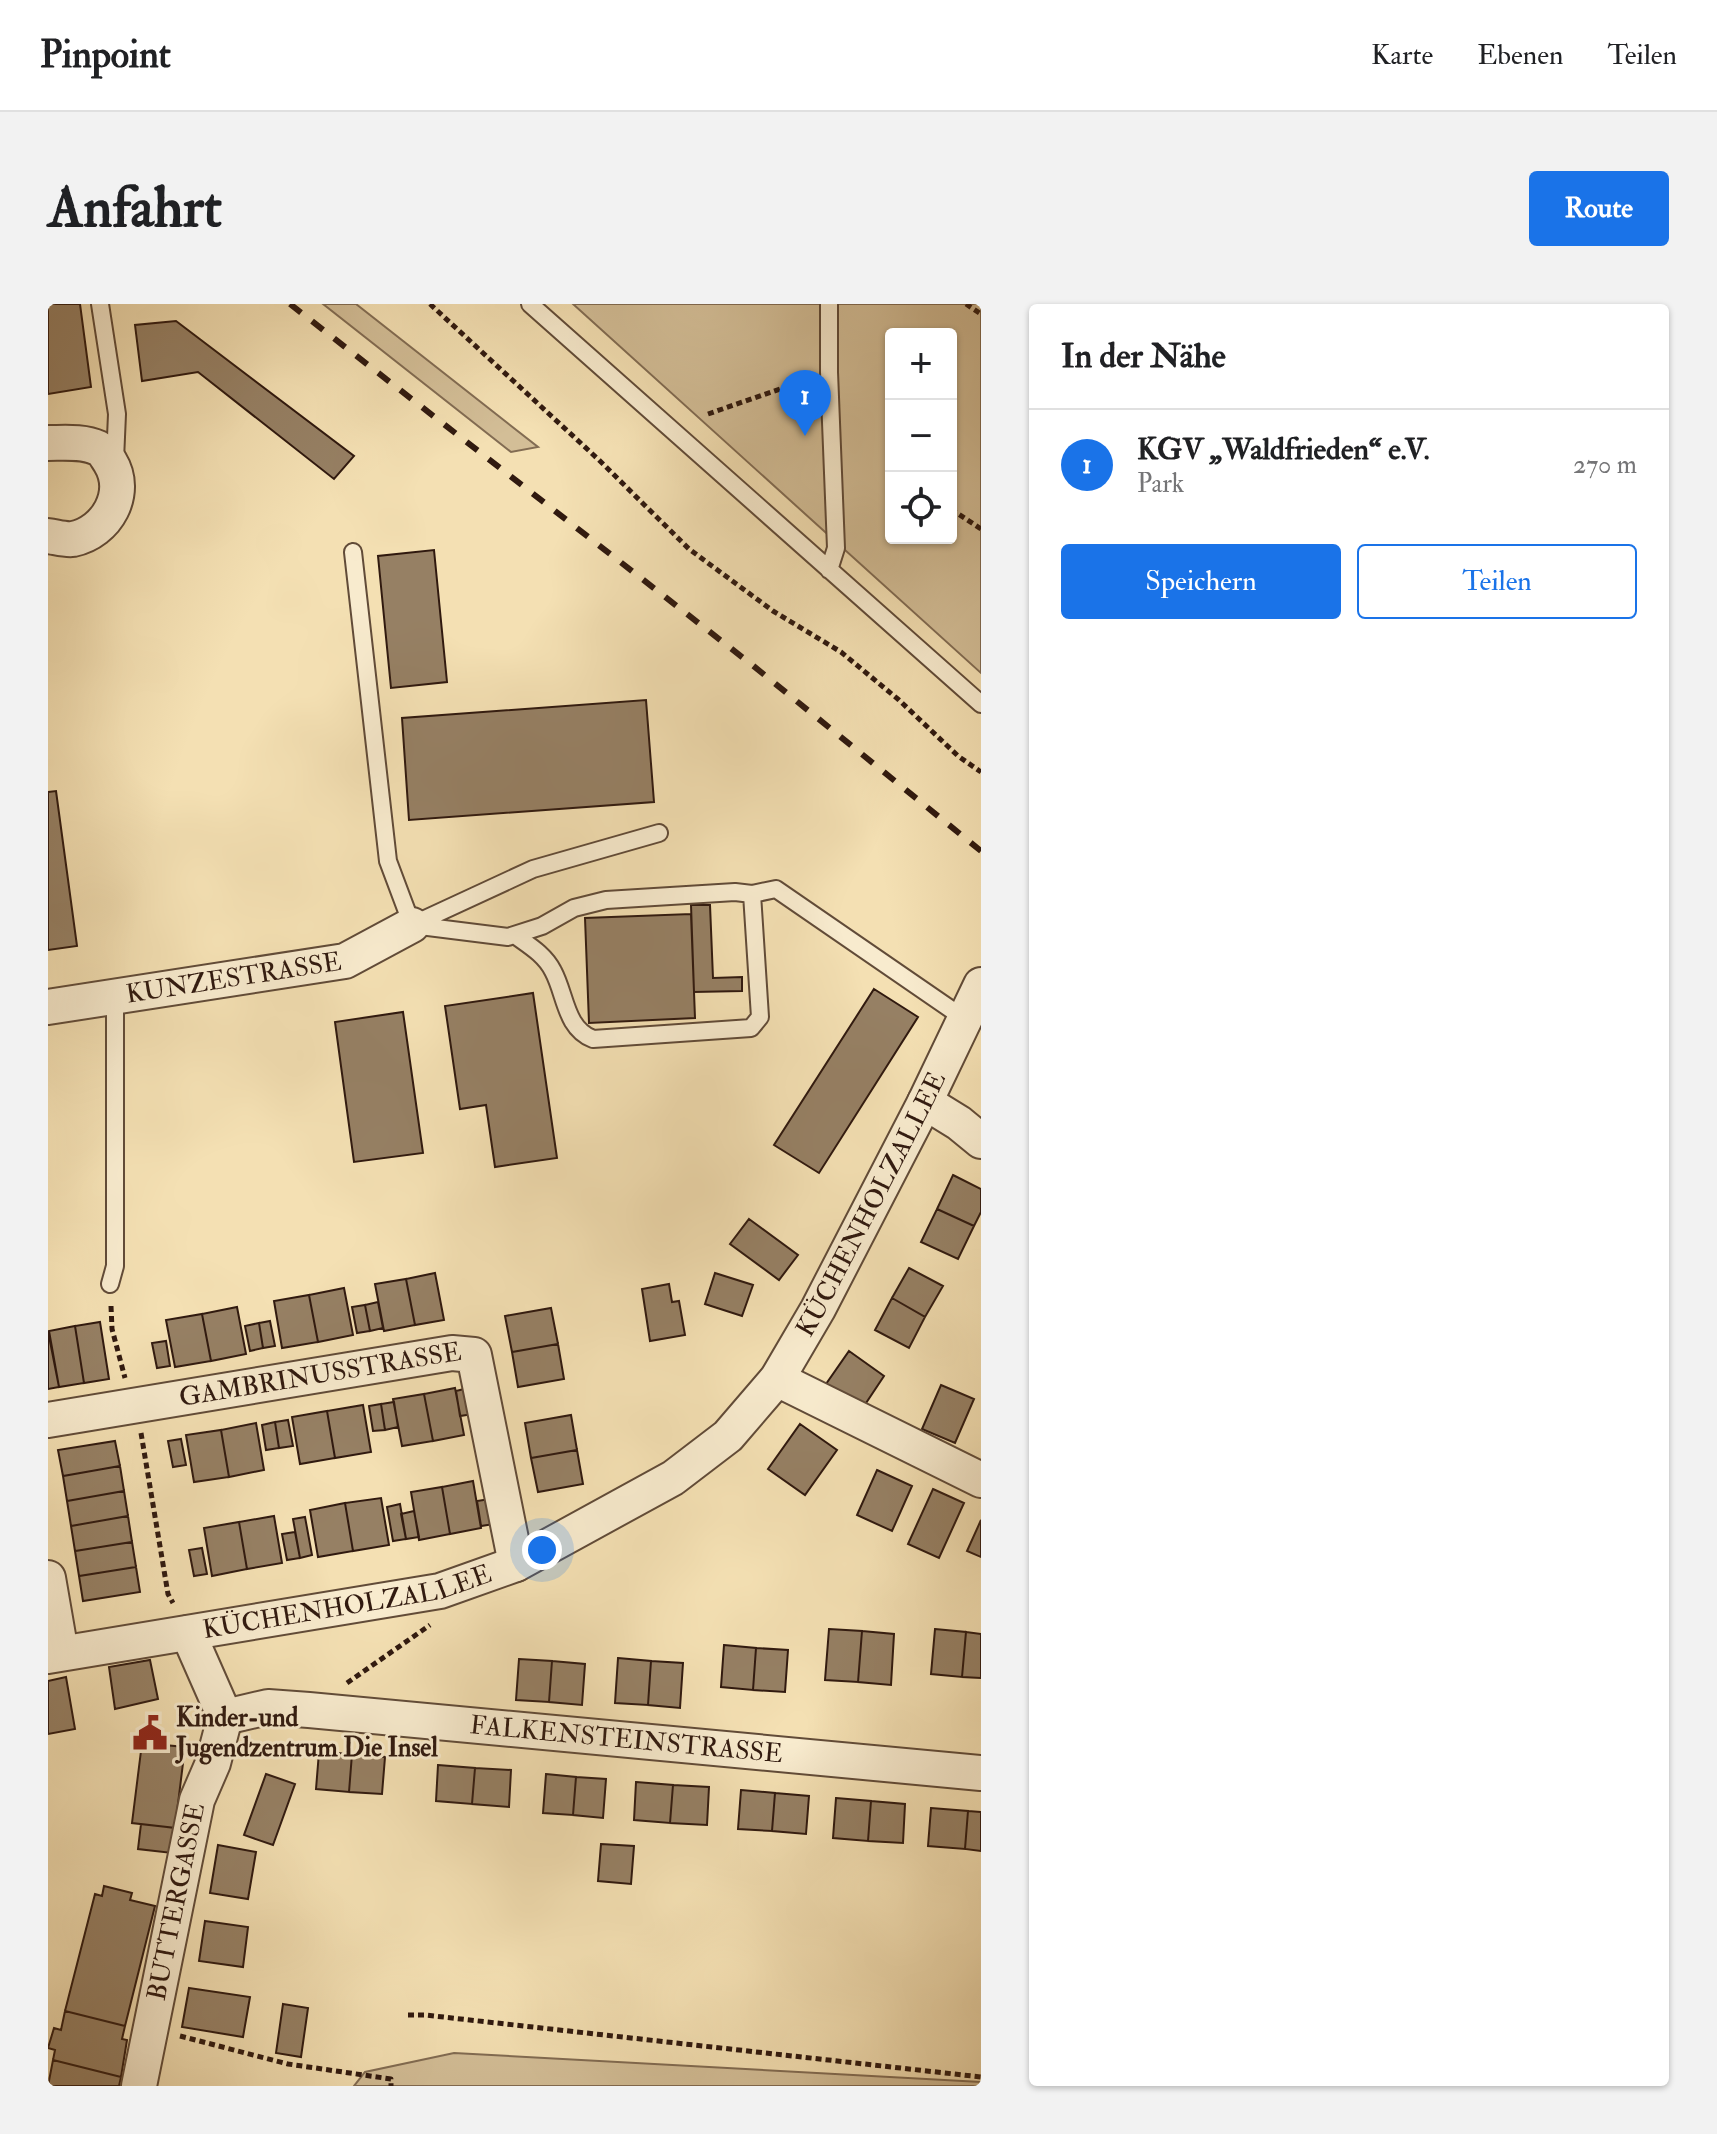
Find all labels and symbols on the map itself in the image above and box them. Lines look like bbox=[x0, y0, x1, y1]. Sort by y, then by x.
pin: 1 bbox=[779, 370, 831, 436]
street label: KUNZESTRASSE bbox=[124, 946, 344, 1011]
street label: KÜCHENHOLZALLEE bbox=[789, 1067, 953, 1342]
street label: GAMBRINUSSTRASSE bbox=[177, 1336, 464, 1414]
your location bbox=[522, 1530, 562, 1570]
street label: KÜCHENHOLZALLEE bbox=[200, 1558, 496, 1646]
place label: Kinder-und Jugendzentrum Die Insel bbox=[174, 1702, 438, 1765]
street label: FALKENSTEINSTRASSE bbox=[469, 1709, 784, 1770]
public building icon: Kinder-und Jugendzentrum Die Insel bbox=[131, 1714, 169, 1752]
street label: BUTTERGASSE bbox=[141, 1800, 212, 2003]

